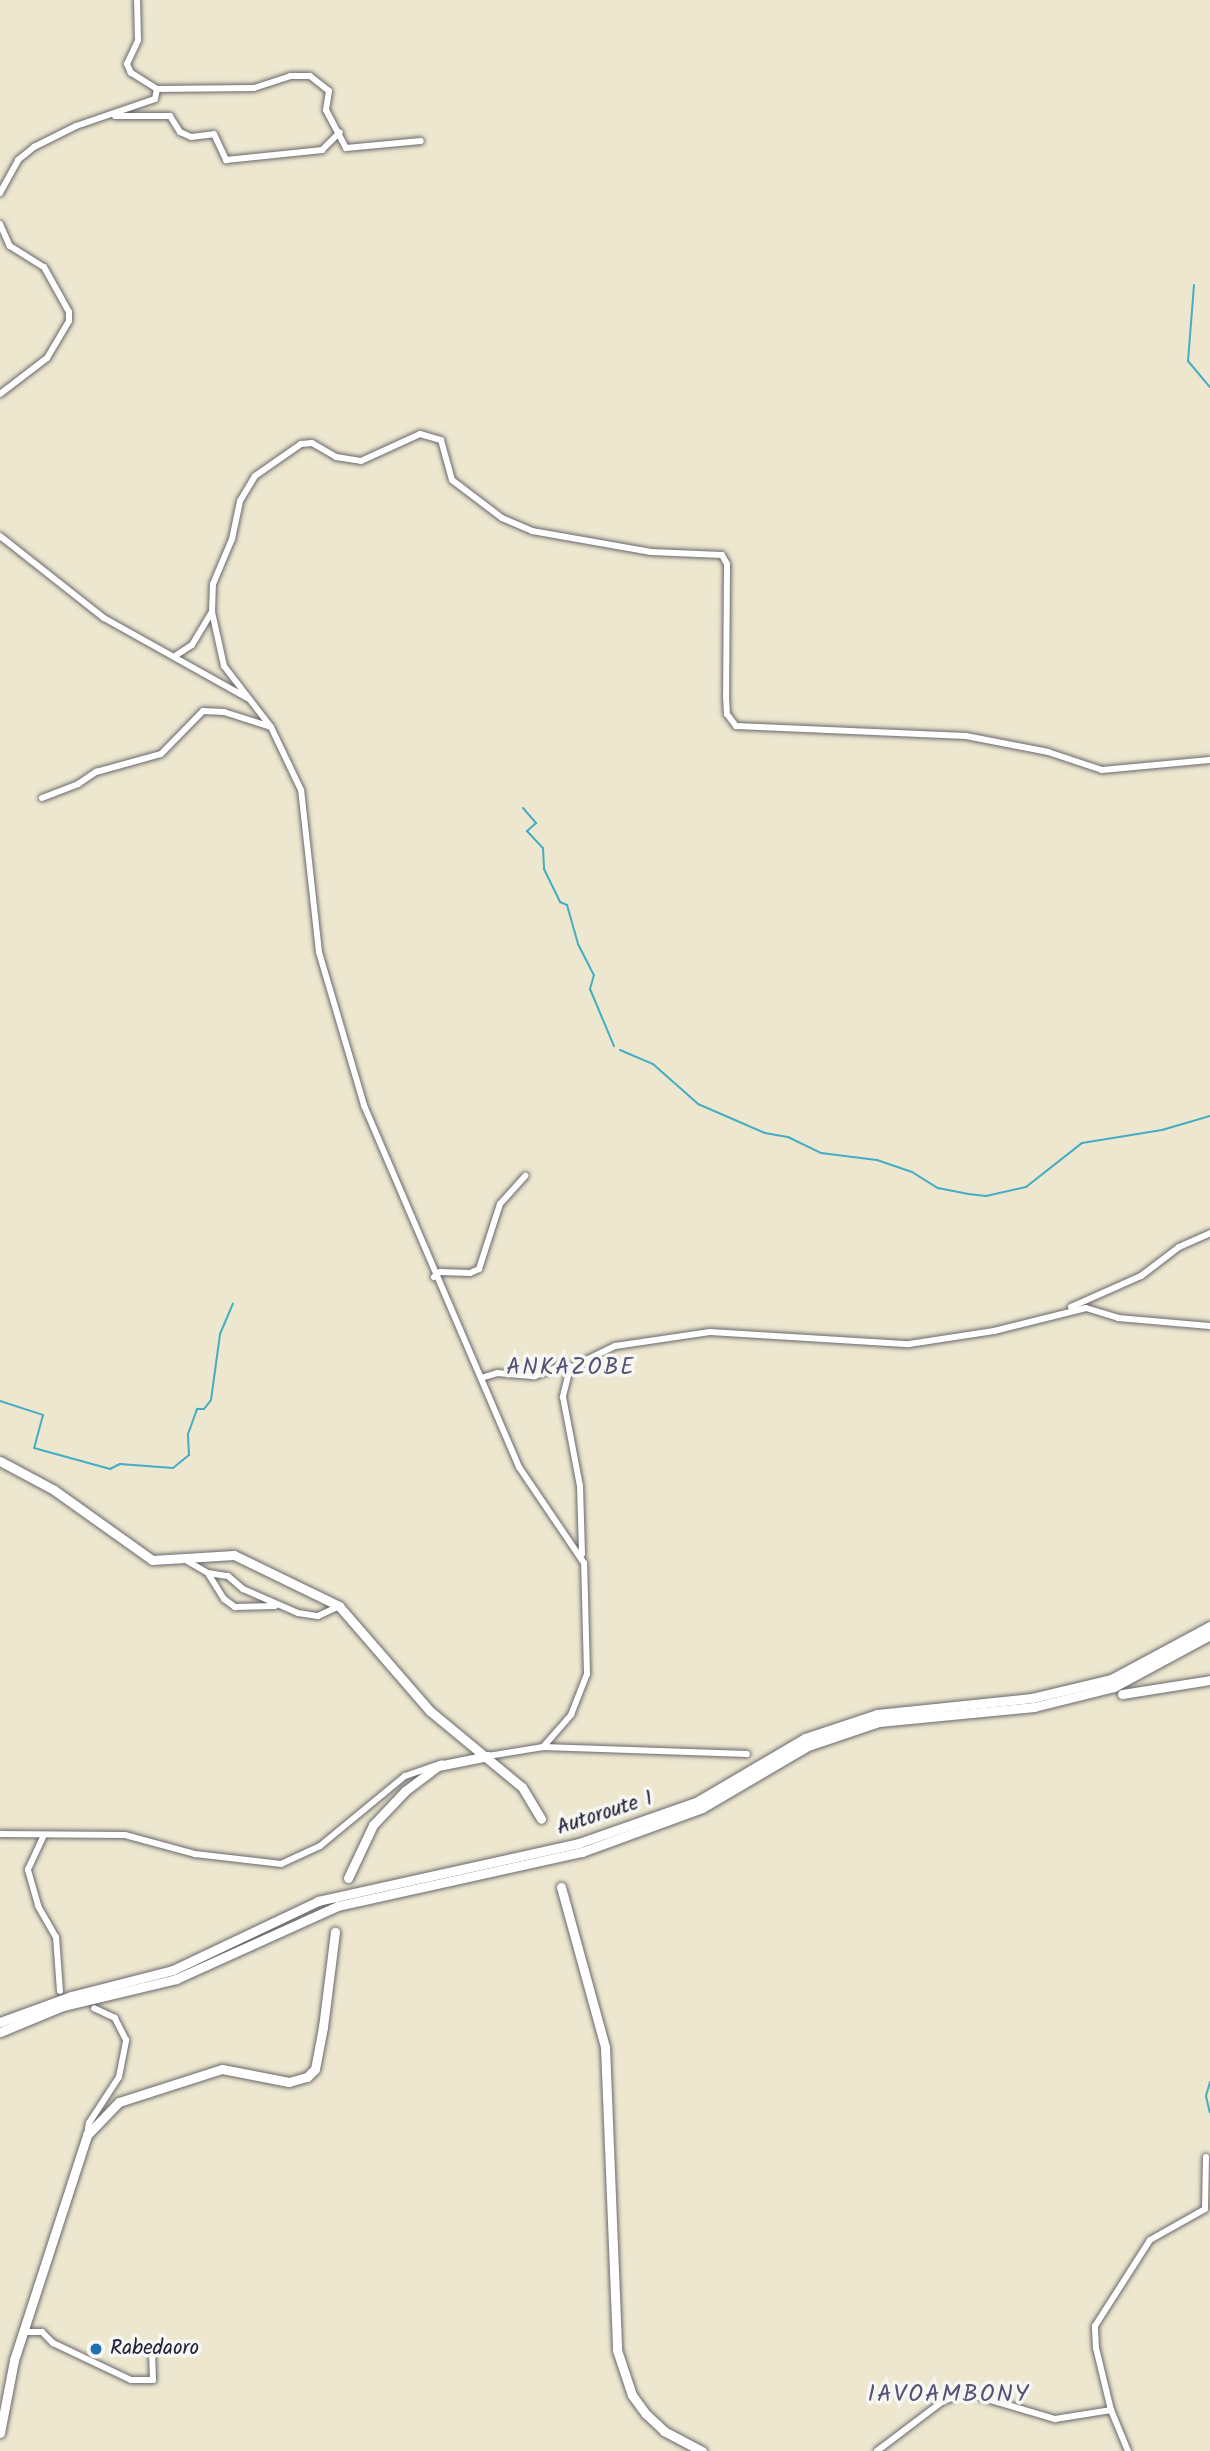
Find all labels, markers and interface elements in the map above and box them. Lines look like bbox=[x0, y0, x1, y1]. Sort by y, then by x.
district label: ANKAZOBE bbox=[507, 1354, 635, 1382]
street label: Autoroute 1 bbox=[554, 1787, 656, 1841]
place label: Rabedaoro bbox=[110, 2336, 199, 2362]
marker: Rabedaoro bbox=[88, 2341, 104, 2357]
district label: IAVOAMBONY bbox=[869, 2381, 1029, 2409]

